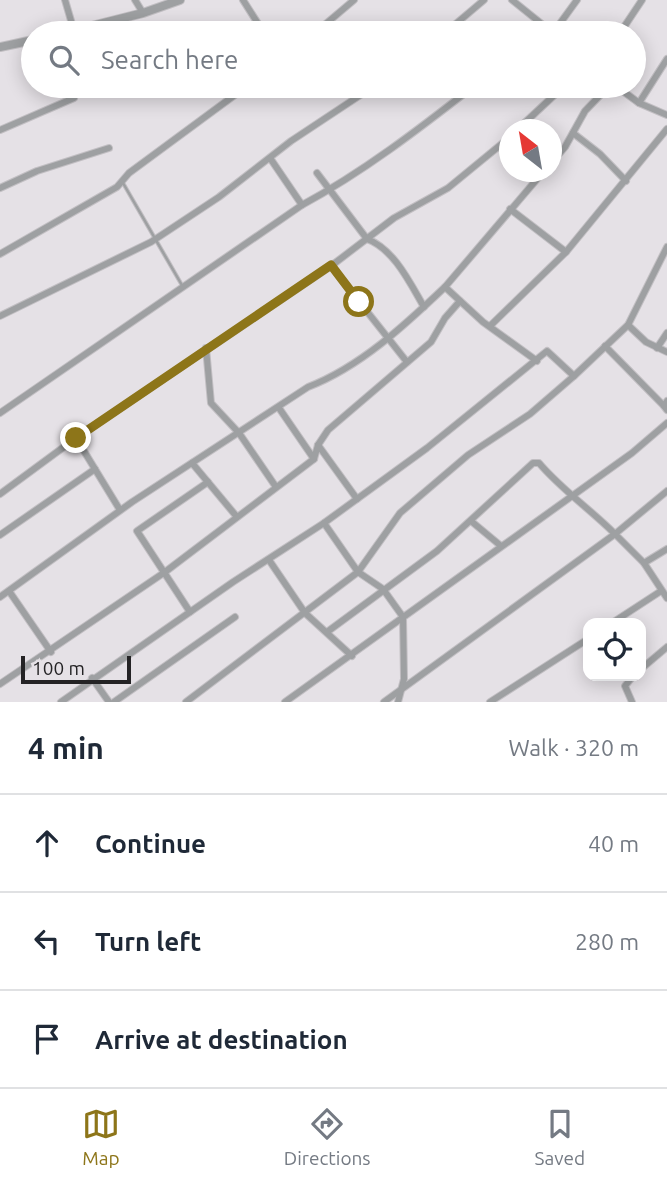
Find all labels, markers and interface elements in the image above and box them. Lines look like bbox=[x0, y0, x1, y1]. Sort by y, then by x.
search box bbox=[21, 21, 646, 98]
icon: search bbox=[45, 41, 83, 79]
text: Search here bbox=[101, 45, 238, 74]
north arrow bbox=[499, 119, 562, 182]
route start bbox=[343, 286, 374, 317]
route end bbox=[60, 422, 91, 453]
map controls bbox=[583, 618, 646, 681]
button: locate bbox=[583, 618, 646, 681]
scale bar bbox=[21, 653, 131, 685]
text: 100 m bbox=[32, 657, 85, 679]
text: 4 min bbox=[28, 731, 104, 765]
text: Walk · 320 m bbox=[508, 735, 639, 760]
icon: ahead bbox=[28, 824, 66, 862]
text: Continue bbox=[95, 829, 206, 858]
text: 40 m bbox=[588, 831, 639, 856]
icon: left bbox=[28, 922, 66, 960]
text: Turn left bbox=[95, 927, 201, 956]
text: 280 m bbox=[575, 929, 639, 954]
icon: arrive bbox=[28, 1020, 66, 1058]
text: Arrive at destination bbox=[95, 1025, 348, 1054]
tab: Map bbox=[82, 1105, 120, 1169]
tab: Directions bbox=[284, 1105, 371, 1169]
tab: Saved bbox=[534, 1105, 585, 1169]

